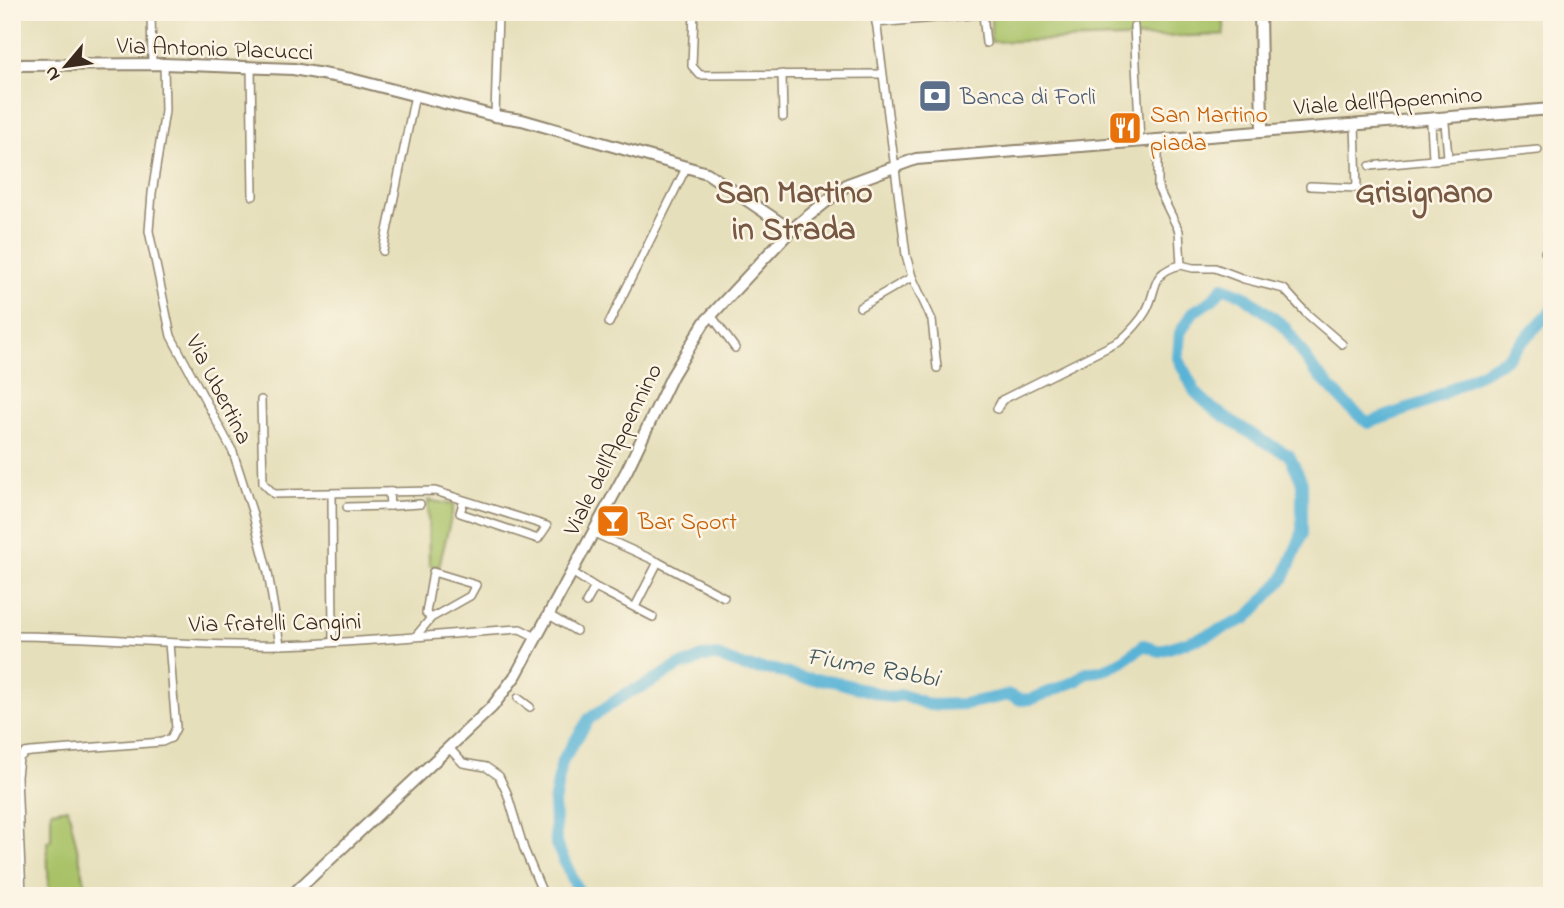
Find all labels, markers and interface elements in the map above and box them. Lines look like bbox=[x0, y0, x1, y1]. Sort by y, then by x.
street label: Via Antonio Placucci bbox=[115, 30, 314, 71]
north arrow bbox=[32, 32, 102, 102]
text: N bbox=[38, 61, 68, 85]
bank icon: Banca di Forlì bbox=[916, 77, 954, 115]
street label: Viale dell'Appennino bbox=[1292, 78, 1484, 127]
place label: Banca di Forlì bbox=[959, 81, 1096, 116]
place label: San Martino piada bbox=[1150, 99, 1268, 162]
restaurant icon: San Martino piada bbox=[1106, 109, 1144, 147]
district label: San Martino in Strada bbox=[715, 171, 873, 255]
district label: Grisignano bbox=[1355, 171, 1493, 219]
street label: Via Ubertina bbox=[175, 328, 260, 451]
street label: Viale dell'Appennino bbox=[555, 358, 673, 543]
bar icon: Bar Sport bbox=[594, 502, 632, 540]
place label: Bar Sport bbox=[637, 506, 737, 541]
street label: Via fratelli Cangini bbox=[187, 605, 362, 644]
water label: Fiume Rabbi bbox=[803, 639, 944, 700]

